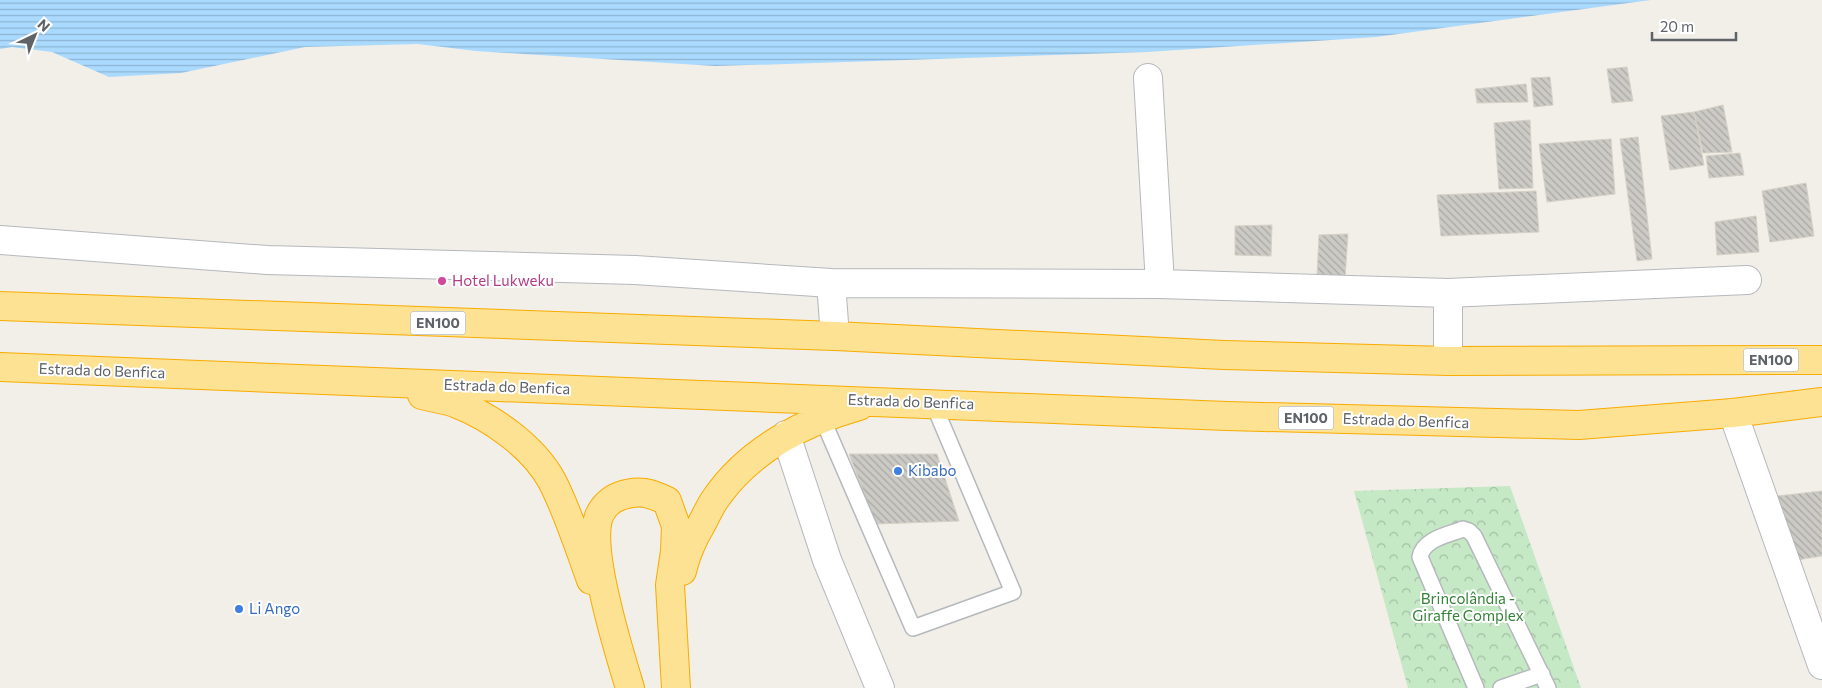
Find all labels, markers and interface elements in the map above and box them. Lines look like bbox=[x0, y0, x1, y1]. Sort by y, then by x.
north arrow bbox=[10, 10, 60, 60]
scale bar bbox=[1652, 10, 1736, 42]
text: N bbox=[35, 15, 54, 35]
text: 20 m bbox=[1660, 17, 1694, 35]
place label: Hotel Lukweku bbox=[452, 271, 554, 289]
marker: Hotel Lukweku bbox=[436, 275, 448, 287]
road number: EN100 bbox=[410, 312, 466, 334]
road number: EN100 bbox=[1744, 348, 1798, 372]
street label: Estrada do Benfica bbox=[38, 359, 166, 381]
street label: Estrada do Benfica bbox=[443, 375, 571, 397]
street label: Estrada do Benfica bbox=[847, 390, 975, 412]
road number: EN100 bbox=[1278, 406, 1334, 429]
street label: Estrada do Benfica bbox=[1342, 409, 1470, 431]
place label: Kibabo bbox=[908, 461, 957, 479]
marker: Kibabo bbox=[892, 465, 904, 477]
park label: Brincolândia - Giraffe Complex bbox=[1412, 589, 1524, 624]
place label: Li Ango bbox=[249, 599, 300, 617]
marker: Li Ango bbox=[233, 603, 245, 615]

